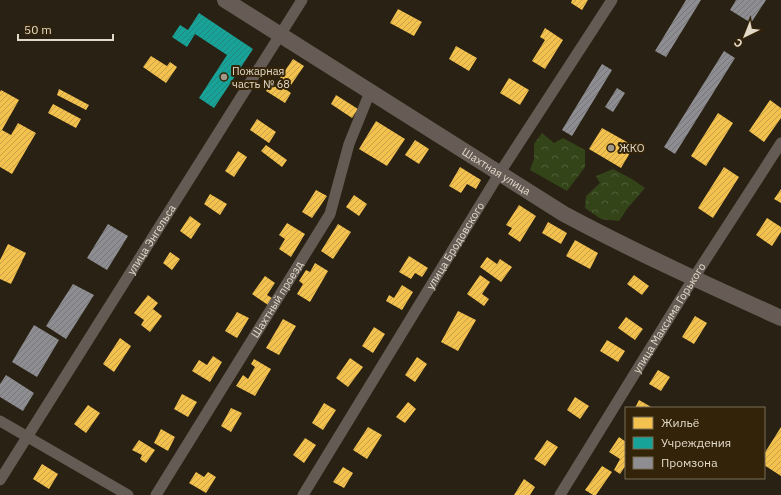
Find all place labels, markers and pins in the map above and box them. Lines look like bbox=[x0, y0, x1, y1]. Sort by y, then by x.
place label: Пожарная часть № 68 bbox=[232, 64, 290, 91]
marker: Пожарная часть № 68 bbox=[219, 72, 229, 82]
place label: ЖКО bbox=[619, 141, 645, 155]
marker: ЖКО bbox=[606, 143, 616, 153]

